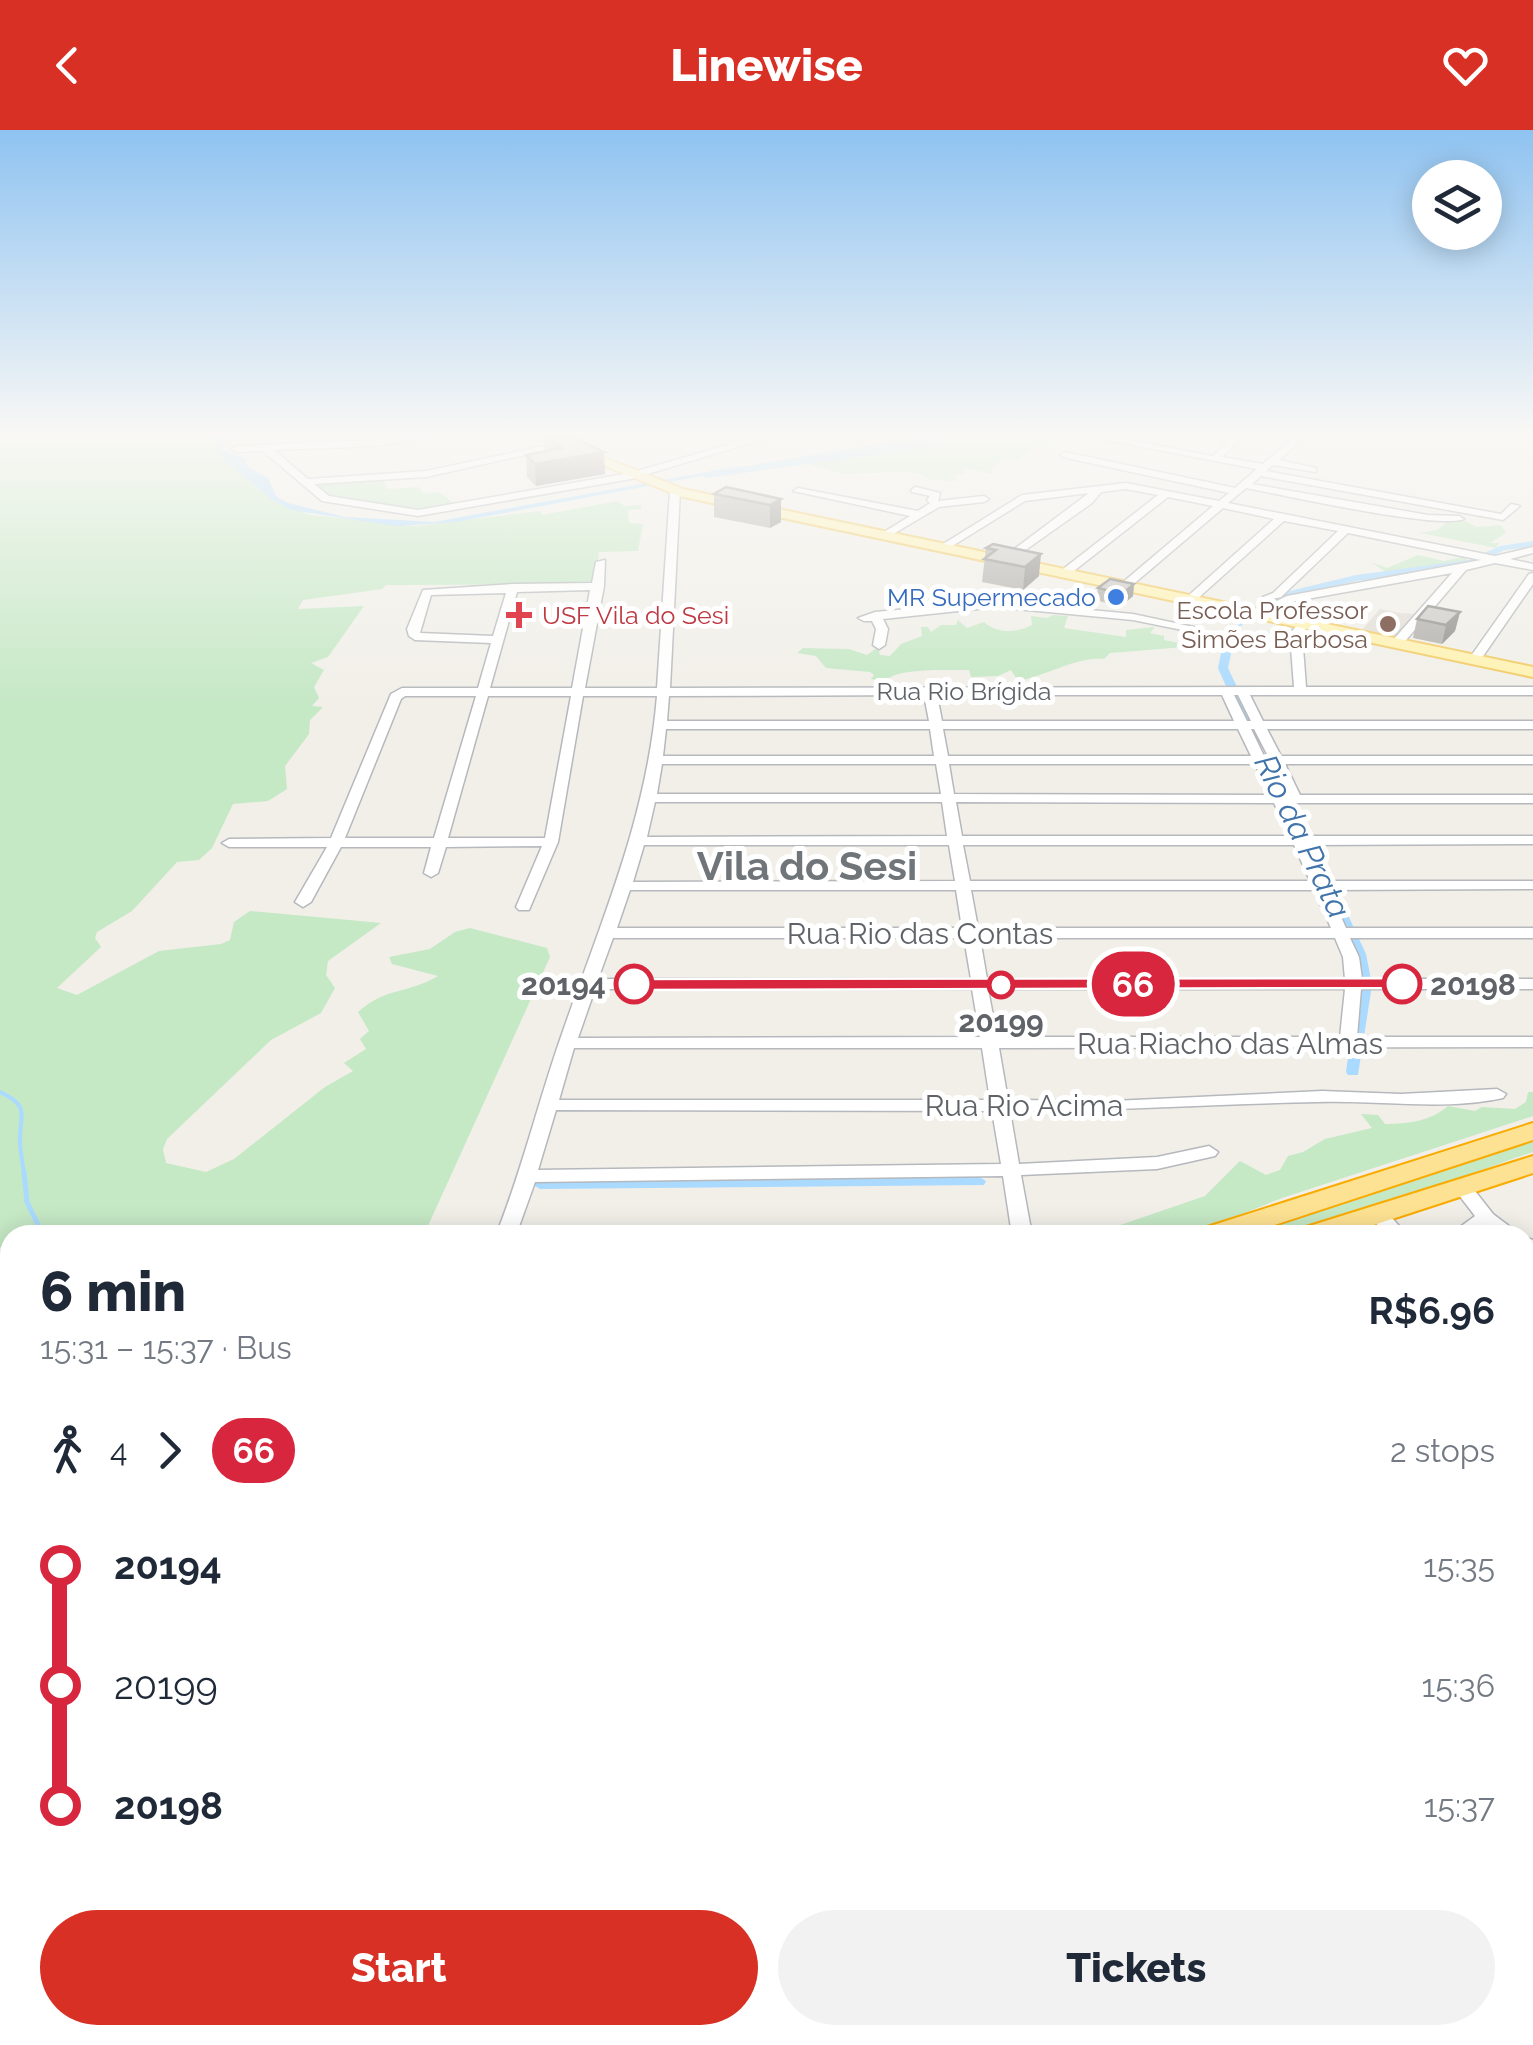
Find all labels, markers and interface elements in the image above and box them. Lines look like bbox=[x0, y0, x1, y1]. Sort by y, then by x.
icon: back bbox=[40, 38, 95, 93]
icon: heart bbox=[1438, 38, 1493, 93]
text: Linewise bbox=[670, 39, 863, 92]
map controls bbox=[1412, 160, 1502, 250]
button: layers bbox=[1412, 160, 1502, 250]
place label: MR Supermecado bbox=[887, 582, 1096, 612]
marker: MR Supermecado bbox=[1105, 586, 1127, 608]
place label: Escola Professor Simões Barbosa bbox=[1177, 595, 1368, 654]
place label: USF Vila do Sesi bbox=[542, 600, 729, 630]
marker: USF Vila do Sesi bbox=[506, 602, 532, 628]
marker: Escola Professor Simões Barbosa bbox=[1377, 613, 1399, 635]
street label: Rua Rio Brígida bbox=[877, 676, 1051, 706]
water label: Rio da Prata bbox=[1248, 748, 1358, 924]
district label: Vila do Sesi bbox=[697, 842, 917, 889]
street label: Rua Rio das Contas bbox=[787, 916, 1053, 951]
line badge: 66 bbox=[1088, 952, 1178, 1016]
text: 66 bbox=[1112, 964, 1154, 1005]
marker: 20194 bbox=[615, 965, 653, 1003]
marker: 20198 bbox=[1383, 965, 1421, 1003]
place label: 20194 bbox=[521, 967, 606, 1002]
place label: 20198 bbox=[1430, 967, 1516, 1002]
marker: 20199 bbox=[988, 972, 1014, 998]
place label: 20199 bbox=[958, 1004, 1044, 1039]
street label: Rua Riacho das Almas bbox=[1077, 1026, 1383, 1061]
street label: Rua Rio Acima bbox=[925, 1088, 1123, 1123]
text: 6 min bbox=[40, 1259, 186, 1324]
text: R$6.96 bbox=[1369, 1288, 1495, 1333]
text: 15:31 – 15:37 · Bus bbox=[40, 1329, 292, 1366]
icon: walk bbox=[40, 1423, 95, 1478]
icon: forward bbox=[142, 1423, 197, 1478]
text: 66 bbox=[232, 1430, 275, 1471]
text: 4 bbox=[110, 1432, 127, 1469]
text: 2 stops bbox=[1390, 1432, 1495, 1469]
text: 20194 bbox=[114, 1543, 222, 1588]
text: 15:35 bbox=[1423, 1547, 1495, 1584]
text: 20199 bbox=[114, 1663, 218, 1708]
text: 15:36 bbox=[1421, 1667, 1495, 1704]
text: 20198 bbox=[114, 1783, 223, 1828]
text: 15:37 bbox=[1424, 1787, 1495, 1824]
button: Start bbox=[40, 1910, 758, 2025]
button: Tickets bbox=[778, 1910, 1495, 2025]

